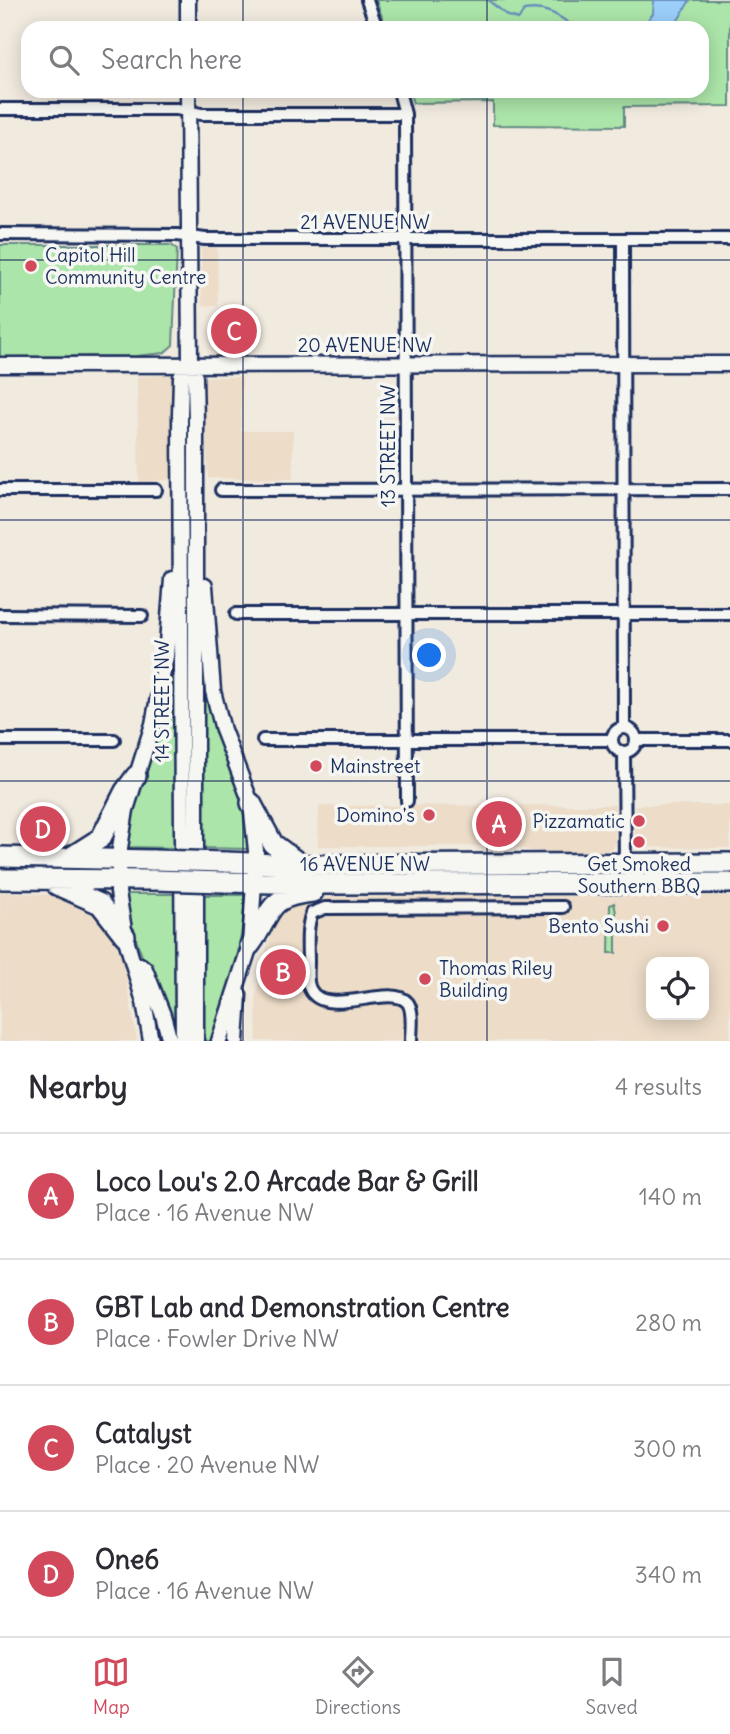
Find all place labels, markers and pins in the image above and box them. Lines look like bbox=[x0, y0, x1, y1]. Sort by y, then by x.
place label: Capitol Hill Community Centre bbox=[45, 243, 206, 289]
marker: Capitol Hill Community Centre bbox=[23, 258, 39, 274]
pin: C bbox=[211, 305, 257, 357]
place label: Mainstreet bbox=[330, 754, 421, 778]
marker: Mainstreet bbox=[308, 758, 324, 774]
pin: A bbox=[476, 798, 522, 850]
pin: D bbox=[20, 803, 66, 855]
place label: Domino's bbox=[336, 803, 415, 827]
marker: Domino's bbox=[421, 807, 437, 823]
place label: Pizzamatic bbox=[533, 809, 625, 833]
marker: Pizzamatic bbox=[631, 813, 647, 829]
marker: Get Smoked Southern BBQ bbox=[631, 834, 647, 850]
place label: Get Smoked Southern BBQ bbox=[578, 852, 700, 898]
place label: Bento Sushi bbox=[548, 914, 649, 938]
marker: Bento Sushi bbox=[655, 918, 671, 934]
pin: B bbox=[260, 946, 306, 998]
place label: Thomas Riley Building bbox=[439, 956, 553, 1002]
marker: Thomas Riley Building bbox=[417, 971, 433, 987]

